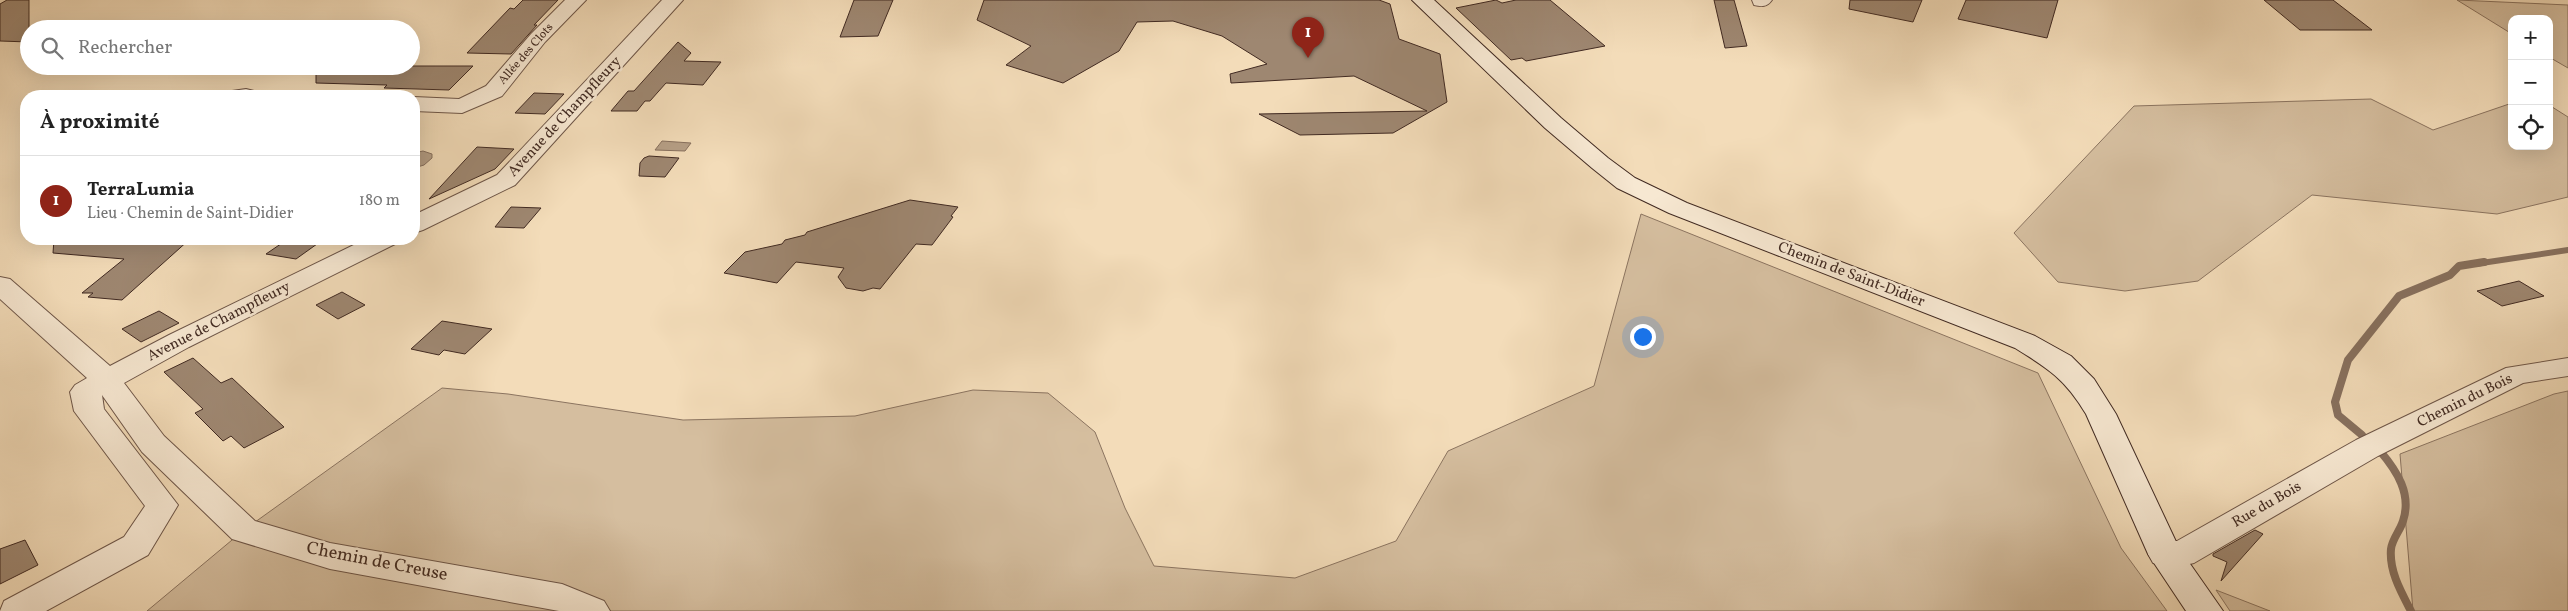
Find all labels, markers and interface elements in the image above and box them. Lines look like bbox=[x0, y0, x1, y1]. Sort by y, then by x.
map controls bbox=[2508, 15, 2553, 150]
button: + bbox=[2508, 15, 2553, 60]
pin: 1 bbox=[1292, 17, 1324, 58]
search box bbox=[20, 20, 420, 75]
street label: Allée des Clots bbox=[495, 20, 557, 88]
icon: search bbox=[38, 34, 66, 62]
text: Rechercher bbox=[78, 35, 172, 61]
street label: Avenue de Champfleury bbox=[503, 52, 627, 182]
button: − bbox=[2508, 60, 2553, 105]
button: locate bbox=[2508, 105, 2553, 150]
text: À proximité bbox=[40, 108, 159, 137]
text: TerraLumia bbox=[87, 177, 194, 203]
text: 1 bbox=[53, 190, 59, 212]
text: 180 m bbox=[359, 190, 400, 212]
text: Lieu · Chemin de Saint-Didier bbox=[87, 203, 293, 225]
street label: Chemin de Saint-Didier bbox=[1774, 237, 1928, 313]
street label: Avenue de Champfleury bbox=[144, 277, 294, 367]
your location bbox=[1630, 324, 1656, 350]
street label: Chemin du Bois bbox=[2414, 369, 2516, 433]
street label: Rue du Bois bbox=[2228, 477, 2306, 533]
street label: Chemin de Creuse bbox=[304, 536, 450, 588]

